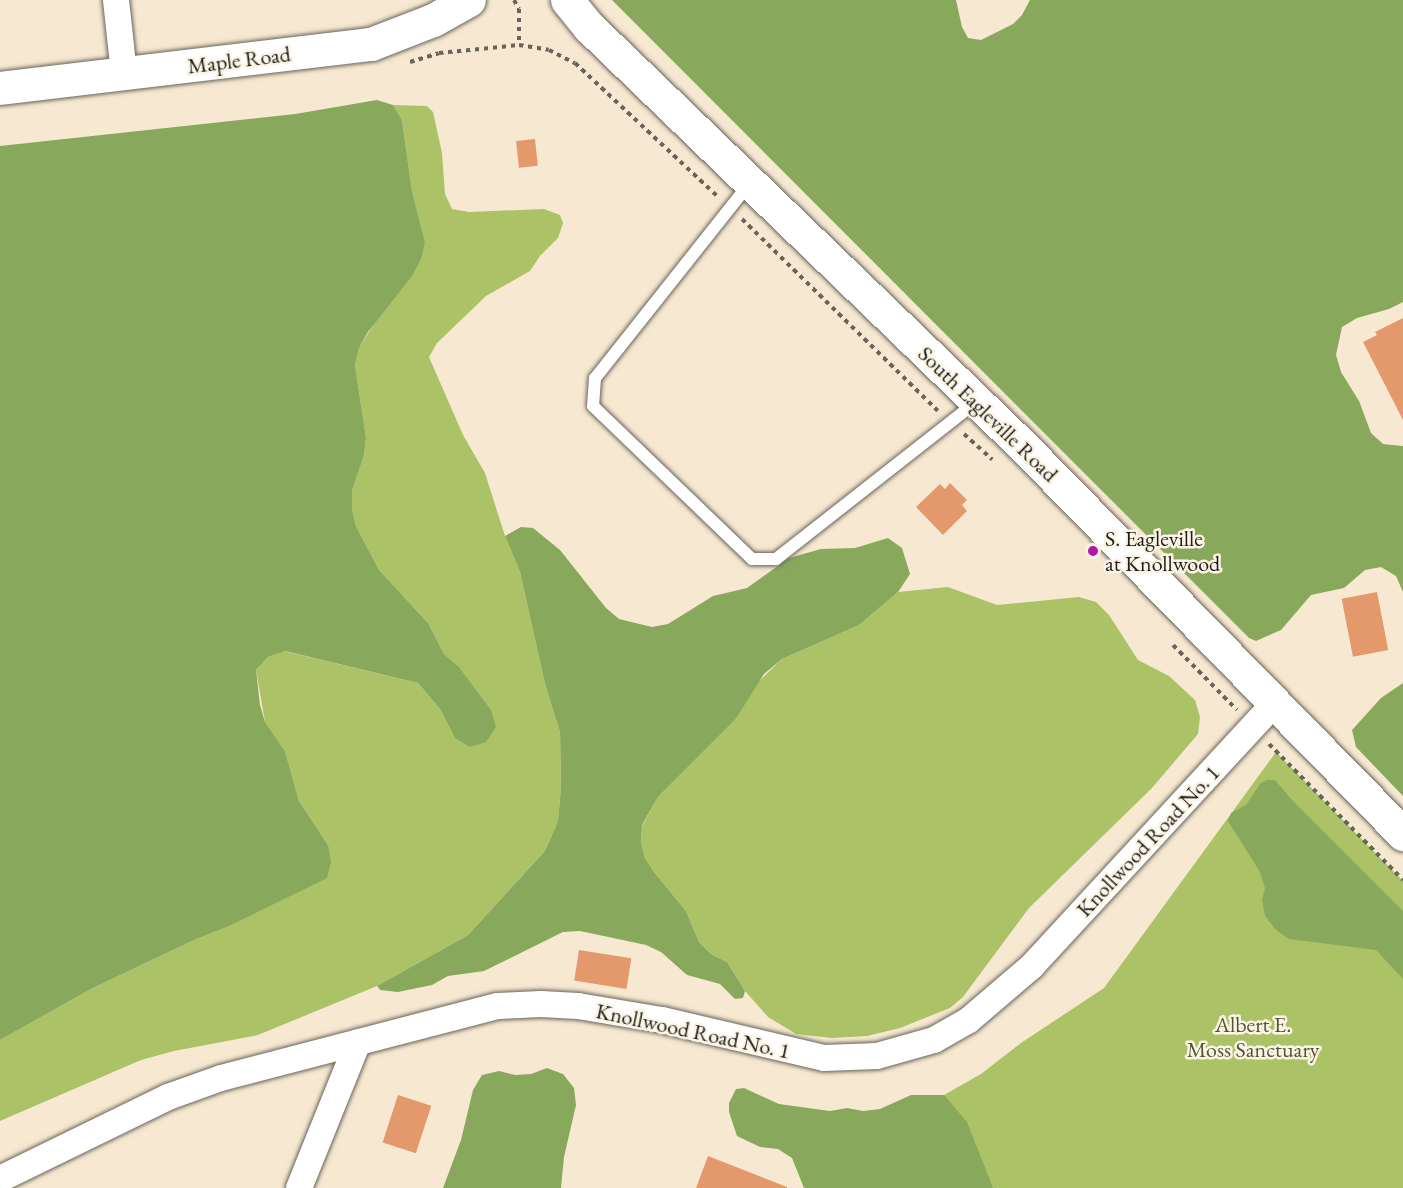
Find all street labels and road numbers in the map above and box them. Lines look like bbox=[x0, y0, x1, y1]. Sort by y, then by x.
street label: Maple Road bbox=[186, 41, 292, 79]
street label: South Eagleville Road bbox=[913, 341, 1063, 487]
street label: Knollwood Road No. 1 bbox=[1071, 760, 1225, 922]
street label: Knollwood Road No. 1 bbox=[594, 998, 792, 1064]

